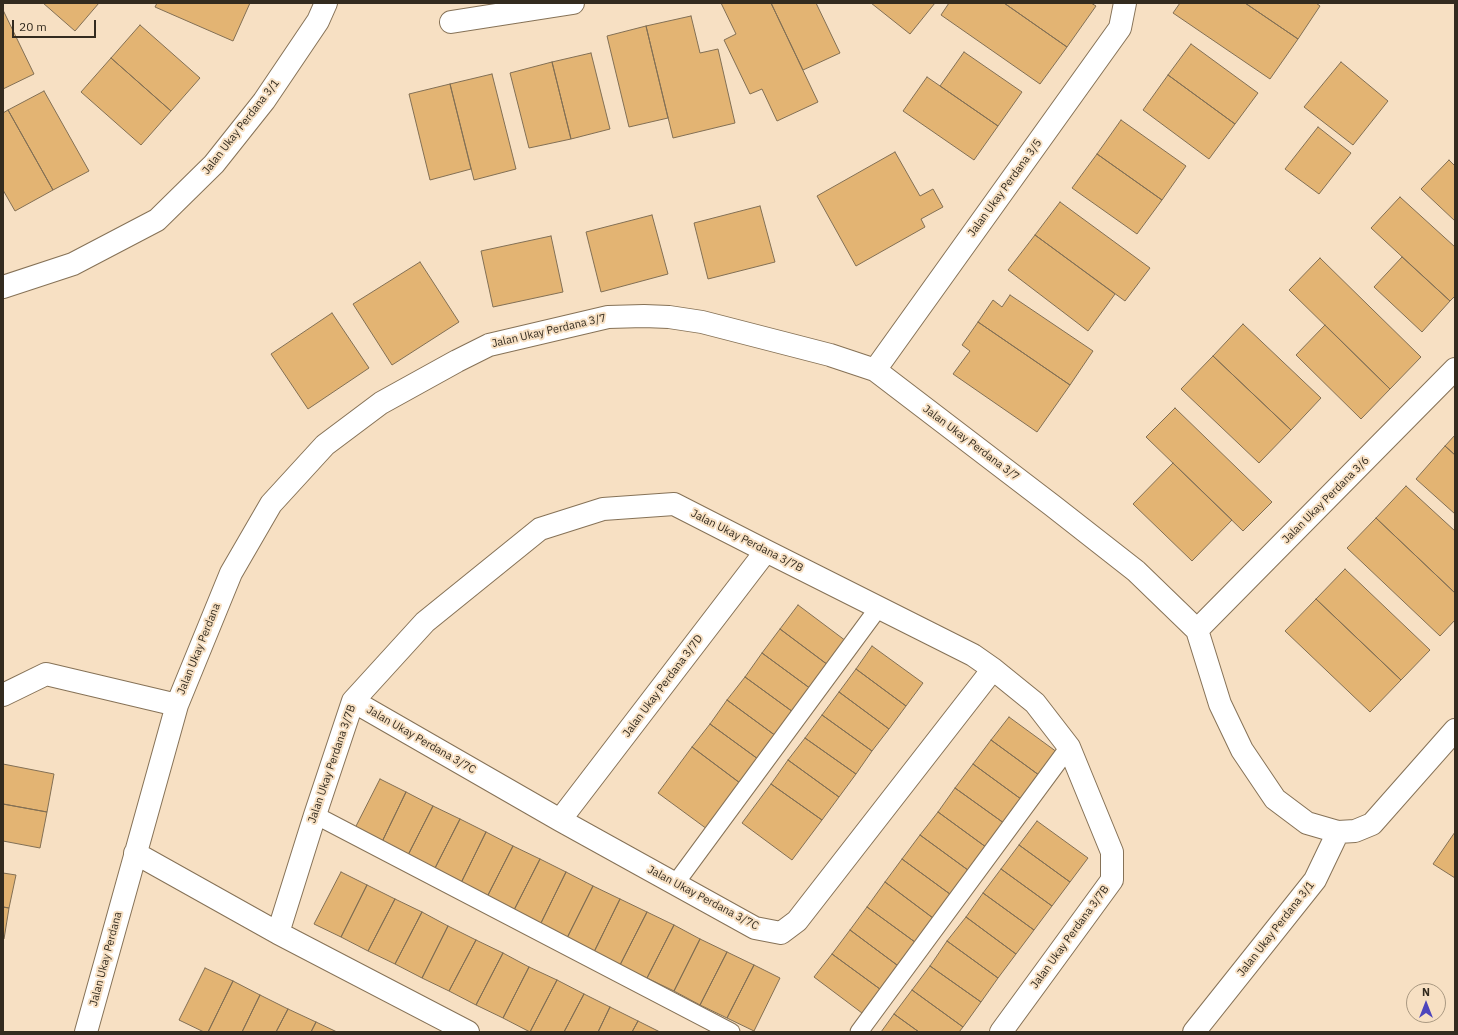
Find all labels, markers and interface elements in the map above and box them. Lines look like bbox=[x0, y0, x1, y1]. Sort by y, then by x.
scale bar bbox=[14, 12, 98, 38]
text: 20 m bbox=[19, 19, 47, 34]
street label: Jalan Ukay Perdana 3/1 bbox=[200, 77, 282, 177]
street label: Jalan Ukay Perdana 3/5 bbox=[965, 137, 1045, 239]
street label: Jalan Ukay Perdana 3/7 bbox=[490, 311, 608, 351]
street label: Jalan Ukay Perdana 3/7 bbox=[920, 402, 1022, 484]
street label: Jalan Ukay Perdana 3/6 bbox=[1280, 454, 1372, 546]
street label: Jalan Ukay Perdana 3/7B bbox=[689, 507, 805, 575]
street label: Jalan Ukay Perdana bbox=[175, 601, 223, 697]
street label: Jalan Ukay Perdana 3/7D bbox=[620, 632, 706, 740]
street label: Jalan Ukay Perdana 3/7B bbox=[306, 703, 358, 825]
street label: Jalan Ukay Perdana 3/7C bbox=[364, 703, 478, 777]
street label: Jalan Ukay Perdana 3/7C bbox=[645, 863, 761, 933]
street label: Jalan Ukay Perdana 3/1 bbox=[1235, 879, 1317, 979]
street label: Jalan Ukay Perdana 3/7B bbox=[1028, 883, 1112, 991]
street label: Jalan Ukay Perdana bbox=[87, 910, 125, 1008]
north arrow bbox=[1406, 983, 1446, 1023]
text: N bbox=[1422, 985, 1430, 999]

